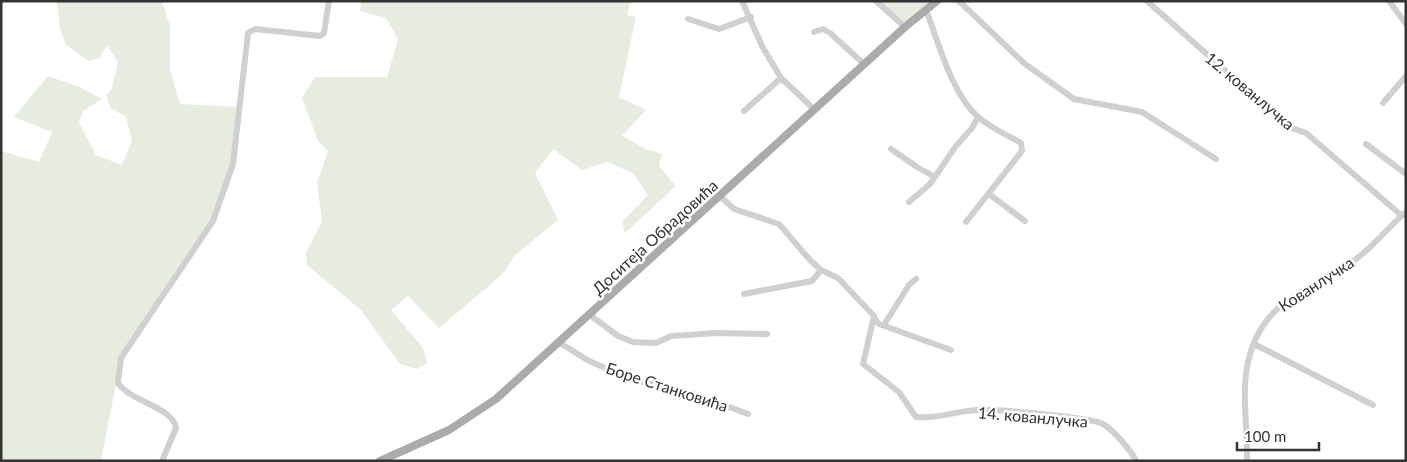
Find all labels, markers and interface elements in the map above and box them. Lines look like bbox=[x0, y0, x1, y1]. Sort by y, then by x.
street label: 12. кованлучка bbox=[1202, 48, 1299, 133]
street label: Доситеја Обрадовића bbox=[588, 175, 721, 298]
street label: Кованлучка bbox=[1274, 252, 1357, 315]
street label: Боре Станковића bbox=[604, 358, 730, 415]
street label: 14. кованлучка bbox=[977, 402, 1089, 431]
scale bar bbox=[1237, 420, 1320, 452]
text: 100 m bbox=[1244, 427, 1286, 445]

